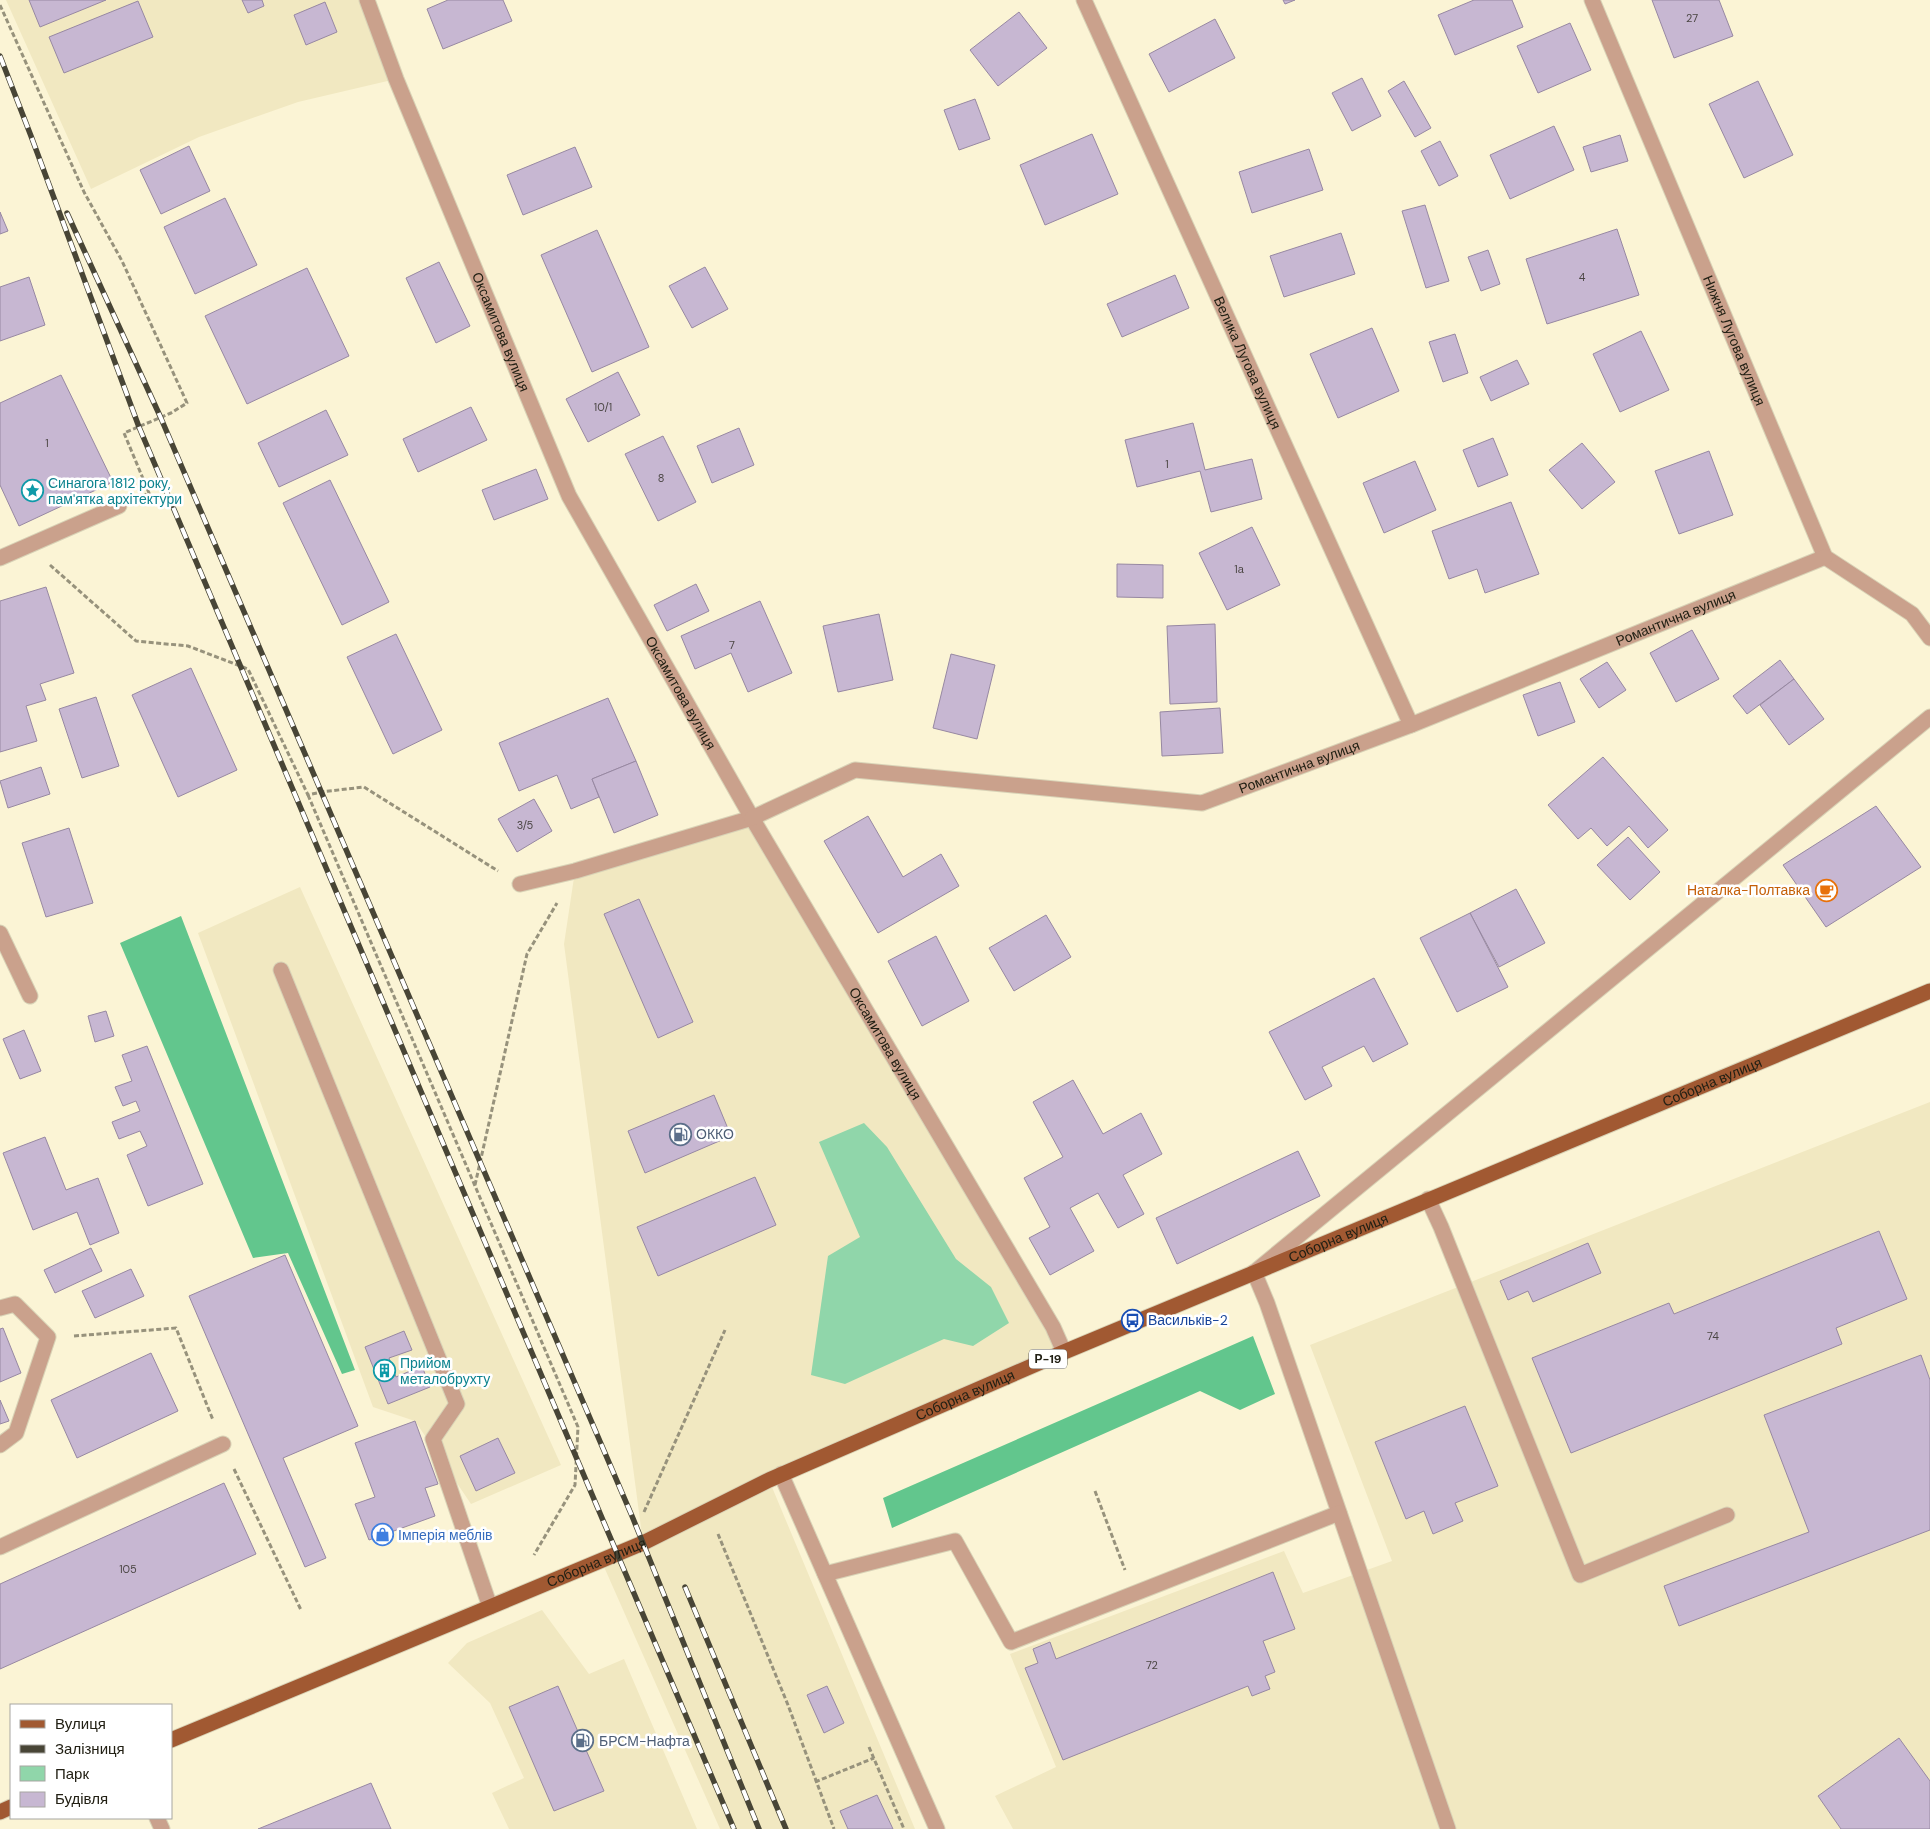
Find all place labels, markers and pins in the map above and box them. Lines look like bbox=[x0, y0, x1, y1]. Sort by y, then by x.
place label: Синагога 1812 року, пам'ятка архітектури bbox=[48, 474, 182, 508]
place icon: Синагога 1812 року, пам'ятка архітектури bbox=[20, 479, 44, 503]
cafe icon: Наталка-Полтавка bbox=[1814, 878, 1838, 902]
place label: Наталка-Полтавка bbox=[1687, 881, 1810, 899]
fuel station icon: ОККО bbox=[668, 1122, 692, 1146]
place label: ОККО bbox=[696, 1125, 734, 1143]
bus stop icon: Васильків-2 bbox=[1120, 1308, 1144, 1332]
place label: Васильків-2 bbox=[1148, 1311, 1228, 1329]
place label: Прийом металобрухту bbox=[400, 1354, 490, 1388]
building icon: Прийом металобрухту bbox=[372, 1359, 396, 1383]
shop icon: Імперія меблів bbox=[370, 1523, 394, 1547]
place label: Імперія меблів bbox=[398, 1526, 492, 1544]
fuel station icon: БРСМ-Нафта bbox=[571, 1729, 595, 1753]
place label: БРСМ-Нафта bbox=[599, 1732, 690, 1750]

